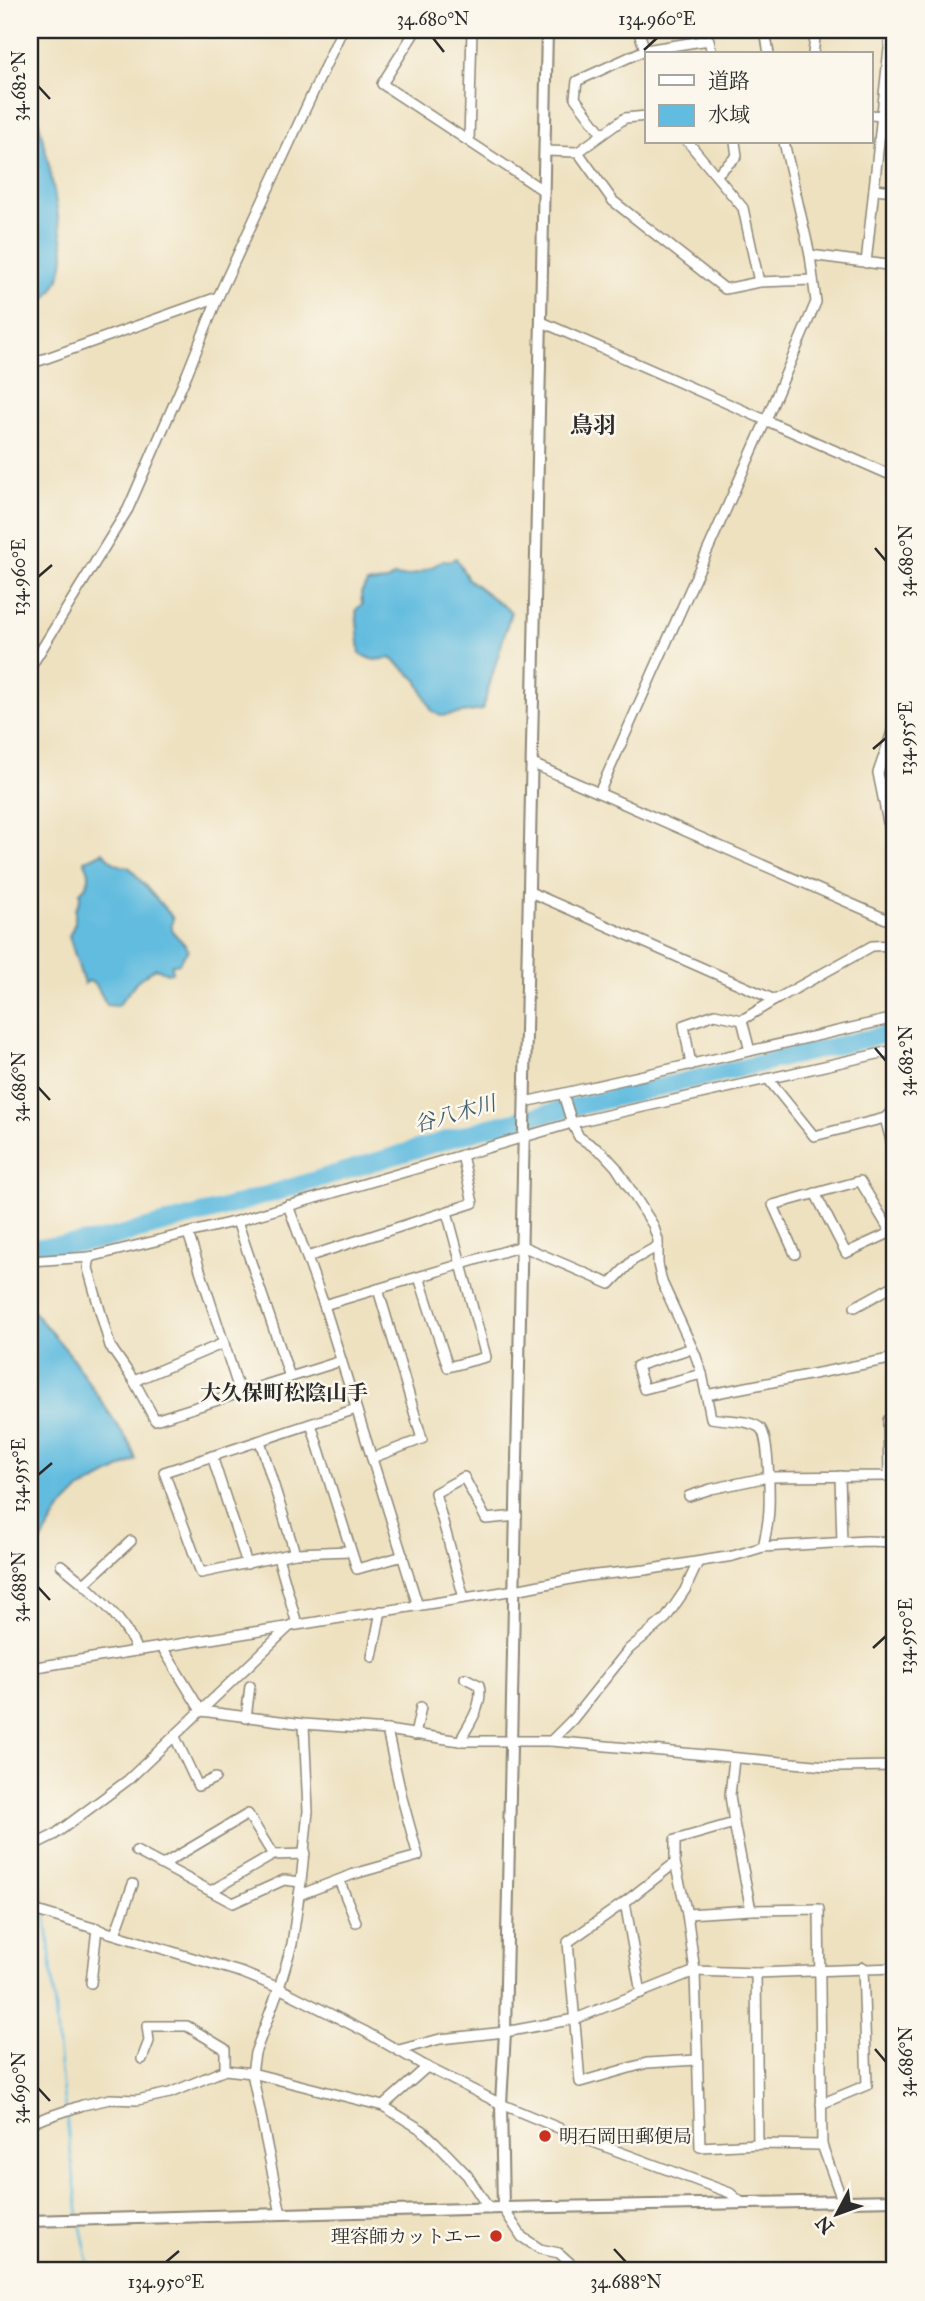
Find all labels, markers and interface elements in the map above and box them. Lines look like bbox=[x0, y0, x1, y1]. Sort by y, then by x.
text: 34.680°N bbox=[397, 8, 469, 30]
text: 134.960°E bbox=[618, 8, 696, 30]
text: 34.682°N bbox=[8, 51, 30, 121]
legend bbox=[645, 52, 872, 144]
text: 道路 bbox=[708, 68, 750, 94]
text: 水域 bbox=[708, 102, 750, 128]
district label: 鳥羽 bbox=[570, 411, 616, 439]
text: 34.680°N bbox=[895, 525, 917, 597]
text: 134.960°E bbox=[8, 538, 30, 616]
text: 134.955°E bbox=[895, 701, 917, 775]
text: 34.682°N bbox=[895, 1026, 917, 1096]
text: 34.686°N bbox=[8, 1051, 30, 1123]
water label: 谷八木川 bbox=[411, 1089, 501, 1138]
district label: 大久保町松陰山手 bbox=[200, 1380, 368, 1406]
text: 134.955°E bbox=[8, 1438, 30, 1512]
text: 34.688°N bbox=[8, 1551, 30, 1623]
text: 134.950°E bbox=[895, 1598, 917, 1674]
text: 34.686°N bbox=[895, 2026, 917, 2098]
text: 34.690°N bbox=[8, 2052, 30, 2124]
place label: 明石岡田郵便局 bbox=[559, 2125, 692, 2148]
marker: 明石岡田郵便局 bbox=[537, 2128, 553, 2144]
north arrow bbox=[802, 2178, 872, 2248]
text: N bbox=[811, 2211, 839, 2238]
place label: 理容師カットエー bbox=[331, 2225, 482, 2248]
marker: 理容師カットエー bbox=[488, 2228, 504, 2244]
text: 134.950°E bbox=[128, 2271, 204, 2293]
text: 34.688°N bbox=[590, 2271, 662, 2293]

